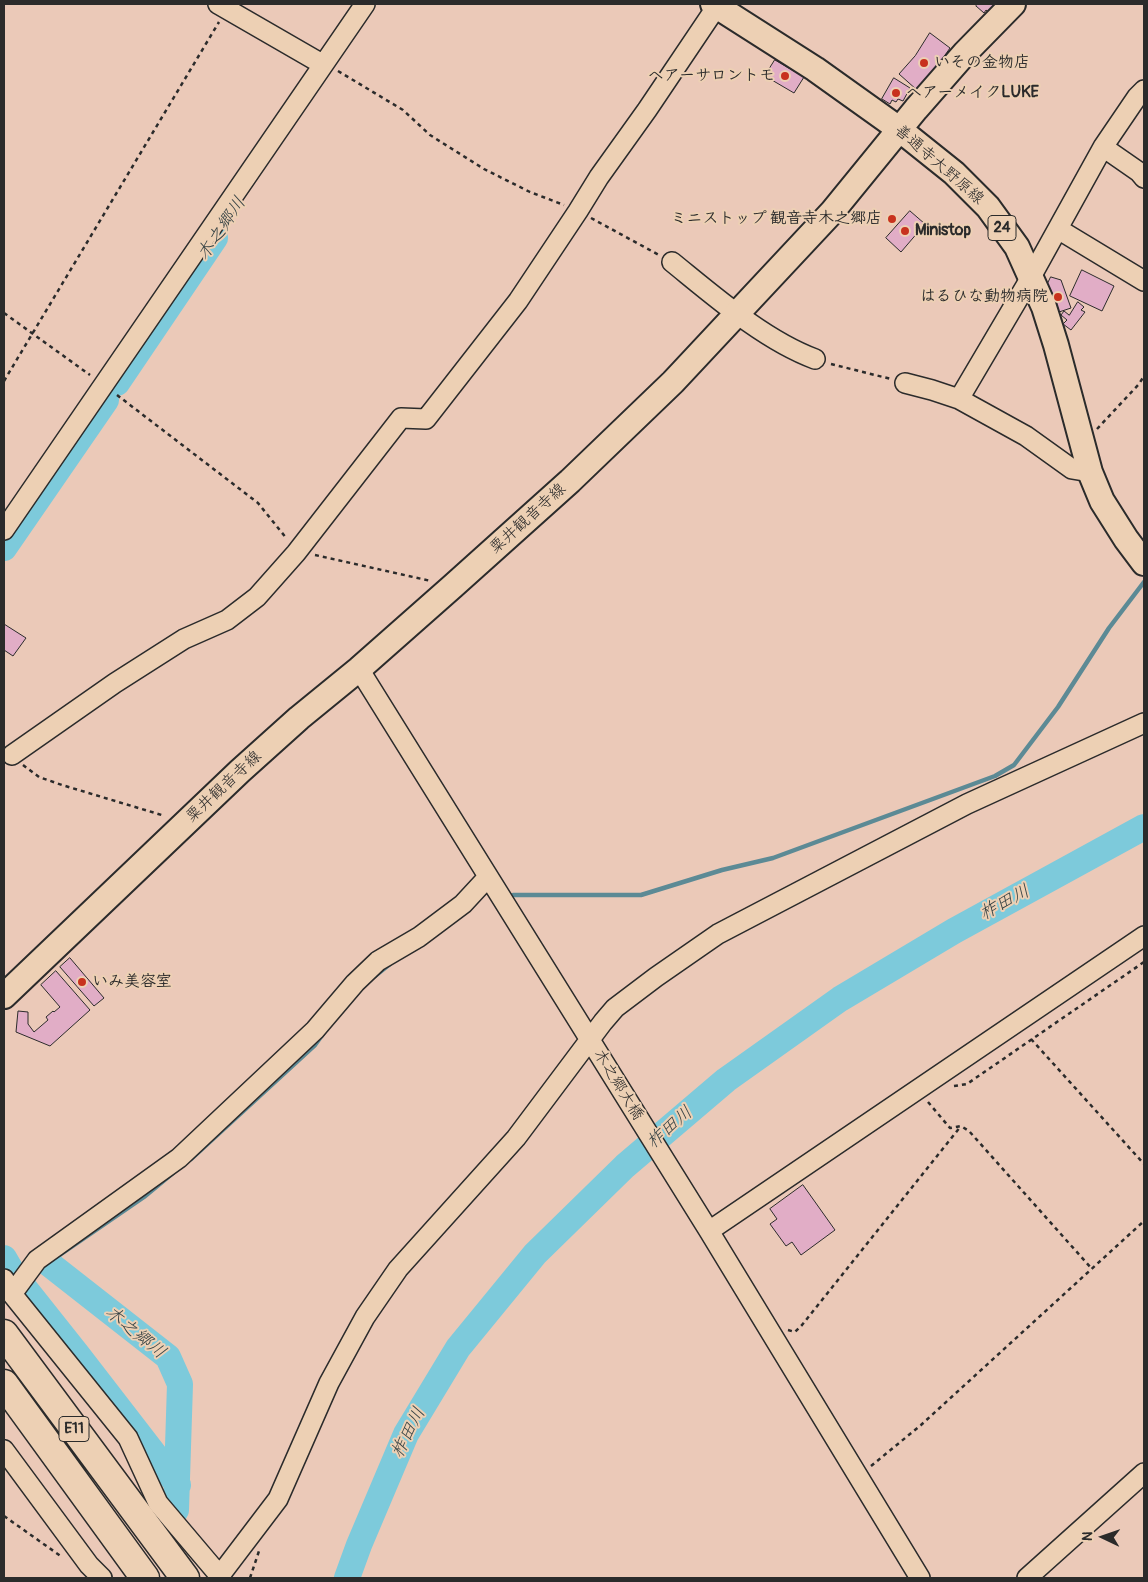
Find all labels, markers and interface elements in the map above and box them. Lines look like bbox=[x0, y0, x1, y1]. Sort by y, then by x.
place label: いその金物店 bbox=[934, 53, 1030, 73]
marker: いその金物店 bbox=[918, 57, 930, 69]
place label: ヘアーサロントモ bbox=[648, 66, 775, 86]
marker: ヘアーサロントモ bbox=[779, 70, 791, 82]
place label: ヘアーメイクLUKE bbox=[906, 83, 1039, 103]
marker: ヘアーメイクLUKE bbox=[890, 87, 902, 99]
street label: 善通寺大野原線 bbox=[890, 121, 988, 209]
water label: 木之郷川 bbox=[193, 193, 251, 265]
place label: ミニストップ 観音寺木之郷店 bbox=[671, 209, 882, 229]
marker: ミニストップ 観音寺木之郷店 bbox=[886, 213, 898, 225]
road number: 24 bbox=[988, 216, 1016, 240]
place label: Ministop bbox=[915, 221, 971, 241]
marker: Ministop bbox=[899, 225, 911, 237]
place label: はるひな動物病院 bbox=[920, 287, 1048, 307]
marker: はるひな動物病院 bbox=[1052, 291, 1064, 303]
street label: 粟井観音寺線 bbox=[486, 480, 570, 558]
street label: 粟井観音寺線 bbox=[182, 747, 266, 827]
water label: 柞田川 bbox=[976, 881, 1034, 925]
place label: いみ美容室 bbox=[92, 972, 172, 992]
marker: いみ美容室 bbox=[76, 976, 88, 988]
street label: 木之郷大橋 bbox=[589, 1046, 647, 1124]
water label: 柞田川 bbox=[643, 1102, 697, 1154]
water label: 木之郷川 bbox=[100, 1302, 170, 1364]
water label: 柞田川 bbox=[387, 1404, 431, 1462]
road number: E11 bbox=[59, 1416, 89, 1442]
north arrow bbox=[1078, 1512, 1128, 1562]
text: N bbox=[1079, 1531, 1096, 1541]

